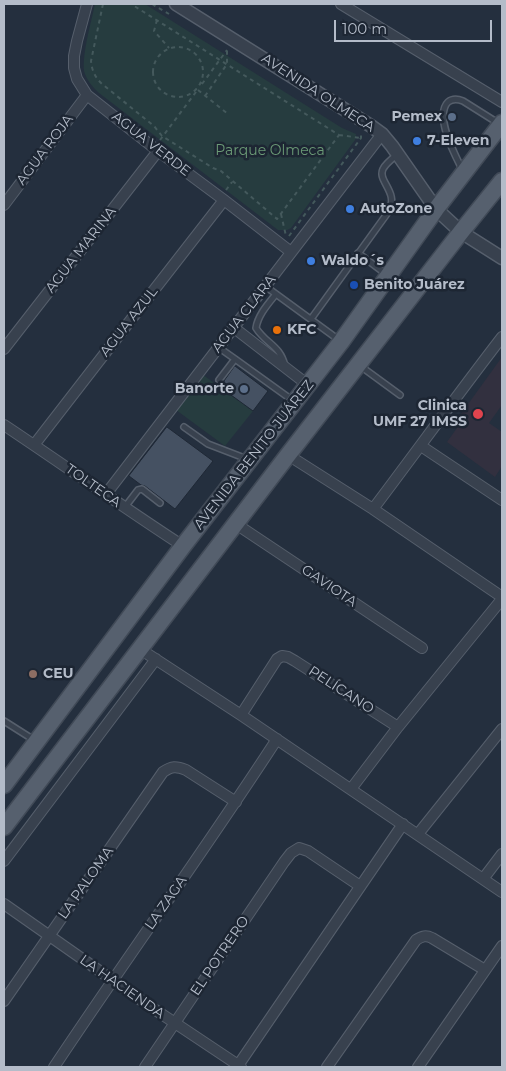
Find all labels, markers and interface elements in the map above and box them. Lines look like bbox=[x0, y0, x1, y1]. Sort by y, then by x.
scale bar bbox=[336, 10, 494, 42]
text: 100 m bbox=[342, 19, 387, 38]
street label: AVENIDA OLMECA bbox=[258, 50, 378, 136]
street label: AGUA VERDE bbox=[108, 108, 194, 180]
place label: Pemex bbox=[391, 109, 442, 125]
street label: AGUA ROJA bbox=[13, 111, 77, 189]
marker: Pemex bbox=[446, 111, 458, 123]
place label: 7-Eleven bbox=[427, 133, 489, 149]
marker: 7-Eleven bbox=[411, 135, 423, 147]
park label: Parque Olmeca bbox=[215, 143, 325, 159]
place label: AutoZone bbox=[360, 201, 432, 217]
marker: AutoZone bbox=[344, 203, 356, 215]
street label: AGUA MARINA bbox=[42, 204, 120, 296]
place label: Waldo´s bbox=[321, 253, 384, 269]
marker: Waldo´s bbox=[305, 255, 317, 267]
street label: AGUA CLARA bbox=[209, 272, 279, 356]
place label: Benito Juárez bbox=[364, 277, 465, 293]
marker: Benito Juárez bbox=[348, 279, 360, 291]
street label: AGUA AZUL bbox=[97, 284, 161, 360]
place label: KFC bbox=[287, 322, 316, 338]
marker: KFC bbox=[271, 324, 283, 336]
street label: AVENIDA BENITO JUÁREZ bbox=[191, 377, 317, 533]
place label: Banorte bbox=[175, 381, 234, 397]
marker: Banorte bbox=[238, 383, 250, 395]
place label: Clinica UMF 27 IMSS bbox=[373, 398, 467, 431]
marker: Clinica UMF 27 IMSS bbox=[471, 407, 485, 421]
street label: TOLTECA bbox=[62, 461, 124, 511]
street label: GAVIOTA bbox=[298, 561, 360, 611]
street label: PELÍCANO bbox=[305, 663, 377, 717]
place label: CEU bbox=[43, 666, 74, 682]
marker: CEU bbox=[27, 668, 39, 680]
street label: LA PALOMA bbox=[55, 844, 117, 922]
street label: LA ZAGA bbox=[141, 873, 191, 933]
street label: EL POTRERO bbox=[187, 913, 253, 999]
street label: LA HACIENDA bbox=[76, 952, 168, 1022]

